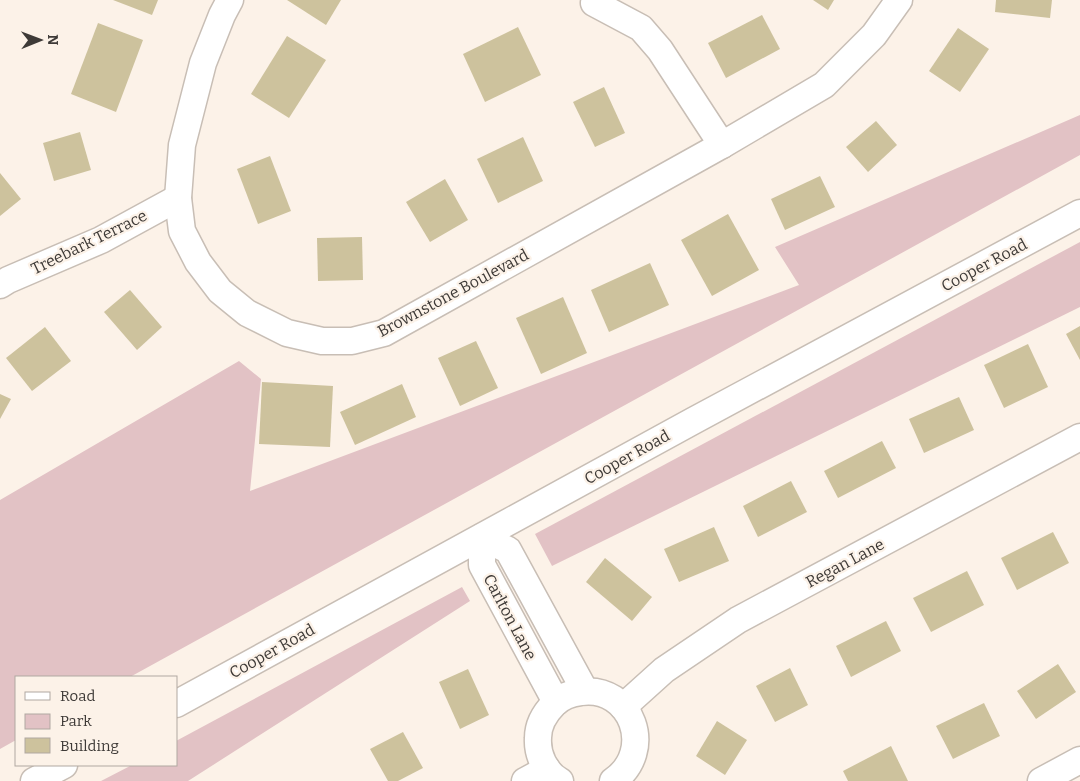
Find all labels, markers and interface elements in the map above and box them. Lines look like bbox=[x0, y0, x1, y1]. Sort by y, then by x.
north arrow bbox=[15, 15, 65, 65]
text: N bbox=[44, 34, 61, 46]
street label: Treebark Terrace bbox=[28, 206, 150, 278]
street label: Cooper Road bbox=[938, 234, 1031, 296]
street label: Brownstone Boulevard bbox=[374, 245, 532, 341]
street label: Cooper Road bbox=[581, 426, 673, 488]
street label: Regan Lane bbox=[803, 534, 887, 592]
street label: Carlton Lane bbox=[479, 571, 541, 663]
street label: Cooper Road bbox=[226, 620, 318, 682]
legend bbox=[15, 676, 178, 766]
text: Road bbox=[60, 687, 95, 705]
text: Park bbox=[60, 712, 92, 730]
text: Building bbox=[60, 737, 119, 755]

